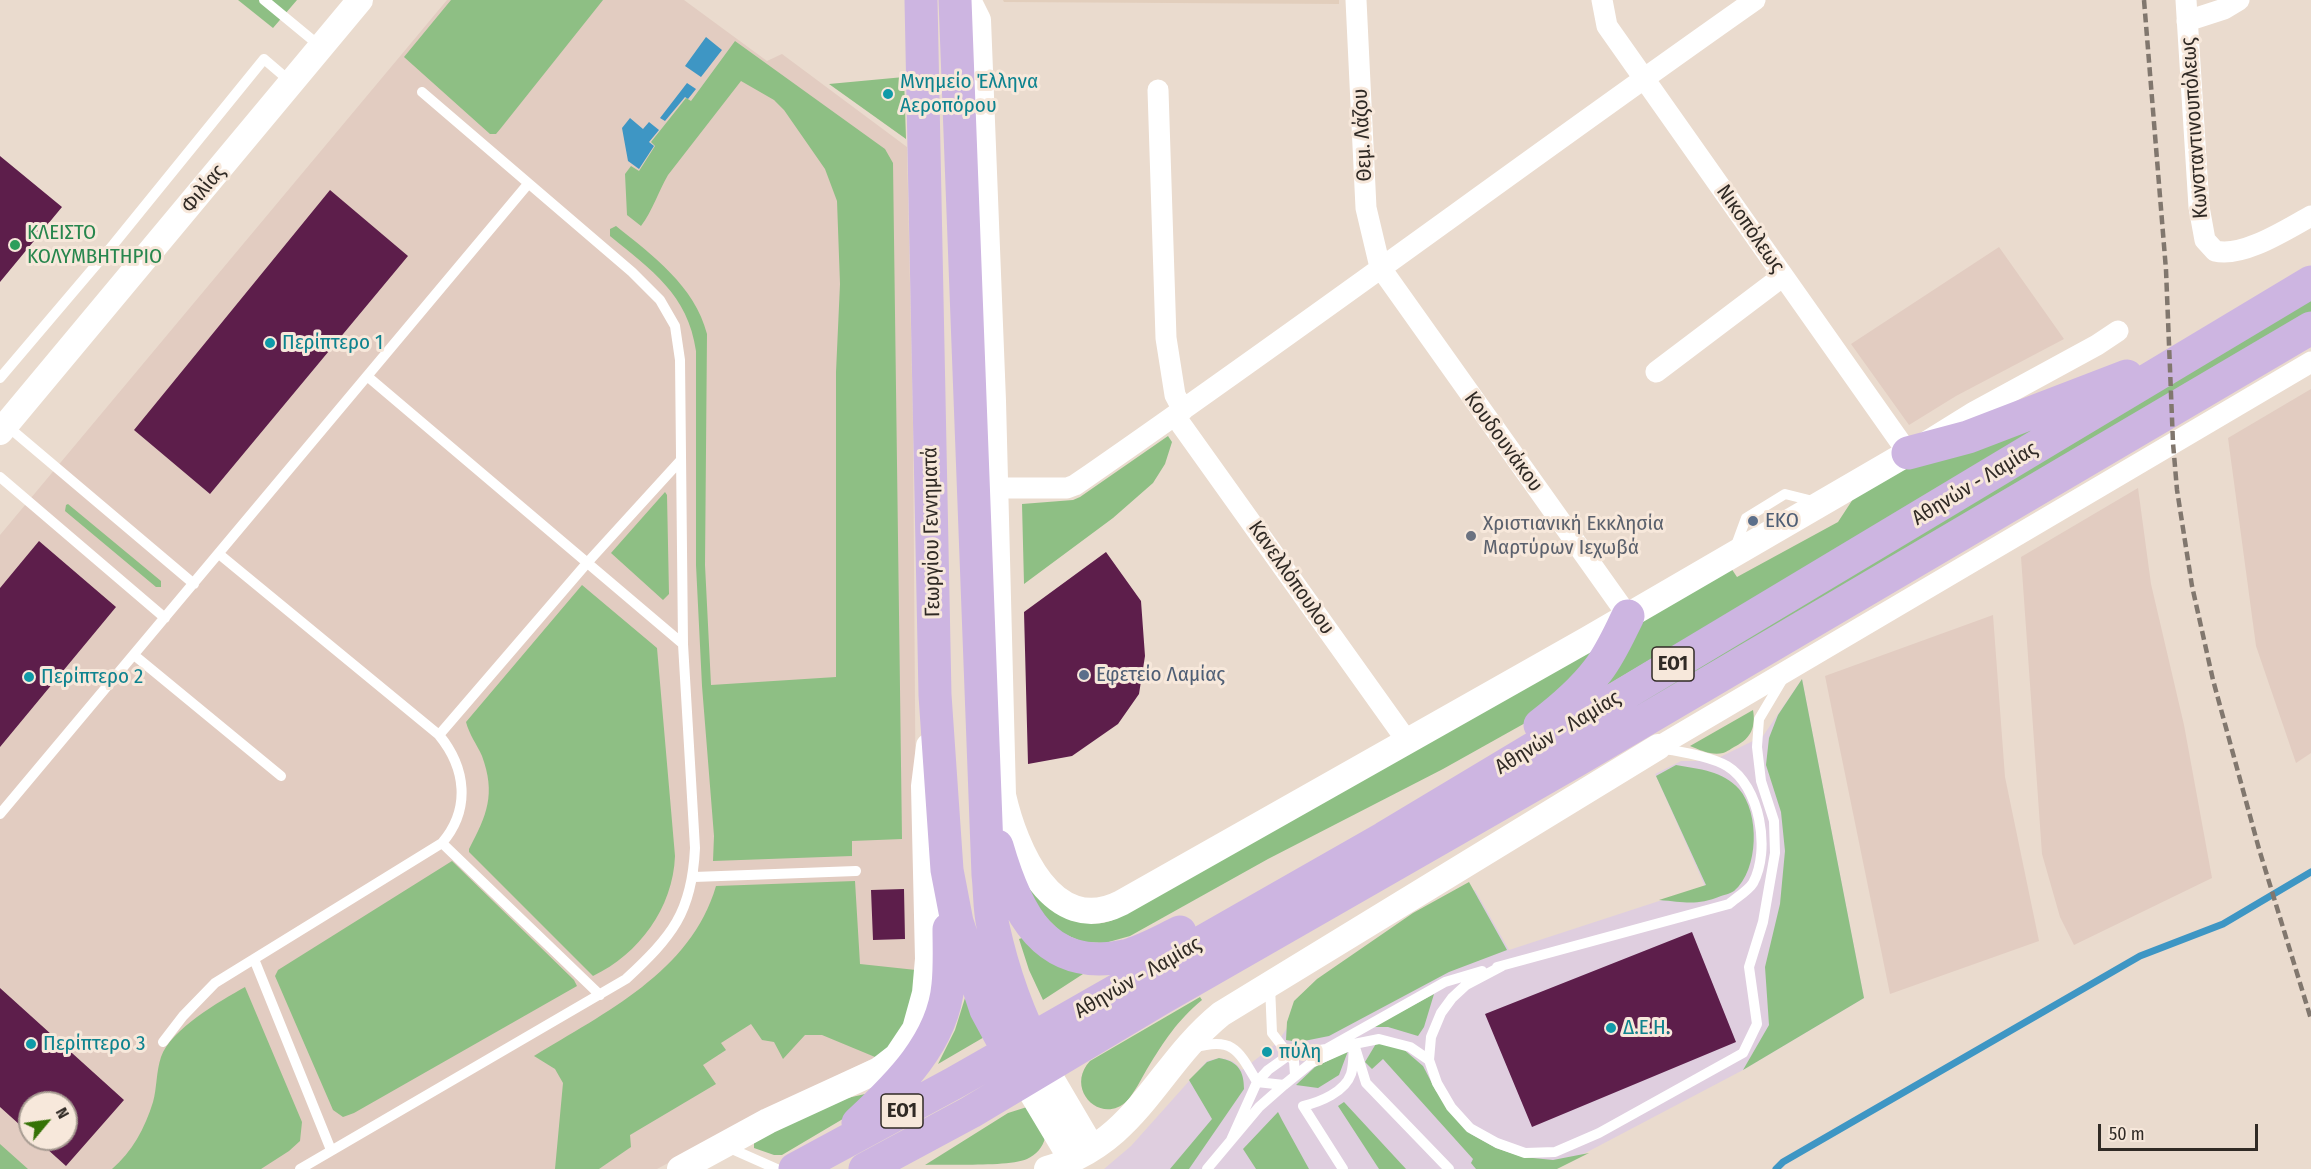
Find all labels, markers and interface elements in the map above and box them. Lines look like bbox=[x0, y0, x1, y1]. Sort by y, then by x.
street label: Κωνσταντινουπόλεως bbox=[2176, 36, 2214, 220]
place label: Μνημείο Έλληνα Αεροπόρου bbox=[900, 69, 1038, 119]
marker: Μνημείο Έλληνα Αεροπόρου bbox=[881, 87, 895, 101]
street label: Θεμ. Λάζου bbox=[1348, 88, 1378, 182]
street label: Φιλίας bbox=[177, 160, 231, 218]
street label: Νικοπόλεως bbox=[1711, 180, 1789, 278]
place label: ΚΛΕΙΣΤΟ ΚΟΛΥΜΒΗΤΗΡΙΟ bbox=[27, 220, 162, 270]
marker: ΚΛΕΙΣΤΟ ΚΟΛΥΜΒΗΤΗΡΙΟ bbox=[8, 238, 22, 252]
place label: Περίπτερο 1 bbox=[282, 330, 383, 356]
marker: Περίπτερο 1 bbox=[263, 336, 277, 350]
street label: Κουδουνάκου bbox=[1458, 387, 1548, 497]
street label: Αθηνών - Λαμίας bbox=[1908, 437, 2042, 531]
street label: Γεωργίου Γεννηματά bbox=[918, 447, 946, 617]
place label: EKO bbox=[1765, 508, 1799, 534]
place label: Χριστιανική Εκκλησία Μαρτύρων Ιεχωβά bbox=[1483, 511, 1664, 561]
marker: EKO bbox=[1746, 514, 1760, 528]
street label: Κανελλόπουλου bbox=[1243, 516, 1339, 640]
marker: Χριστιανική Εκκλησία Μαρτύρων Ιεχωβά bbox=[1464, 529, 1478, 543]
road number: ΕΟ1 bbox=[1652, 647, 1694, 681]
place label: Εφετείο Λαμίας bbox=[1096, 662, 1225, 688]
place label: Περίπτερο 2 bbox=[41, 664, 143, 690]
marker: Εφετείο Λαμίας bbox=[1077, 668, 1091, 682]
marker: Περίπτερο 2 bbox=[22, 670, 36, 684]
street label: Αθηνών - Λαμίας bbox=[1491, 686, 1625, 780]
street label: Αθηνών - Λαμίας bbox=[1070, 932, 1206, 1024]
place label: Δ.Ε.Η. bbox=[1623, 1015, 1670, 1041]
marker: Δ.Ε.Η. bbox=[1604, 1021, 1618, 1035]
place label: Περίπτερο 3 bbox=[43, 1031, 145, 1057]
marker: Περίπτερο 3 bbox=[24, 1037, 38, 1051]
place label: πύλη bbox=[1279, 1039, 1321, 1065]
marker: πύλη bbox=[1260, 1045, 1274, 1059]
north arrow bbox=[18, 1091, 78, 1151]
road number: ΕΟ1 bbox=[881, 1094, 923, 1128]
text: N bbox=[52, 1104, 73, 1122]
scale bar bbox=[2101, 1112, 2262, 1150]
text: 50 m bbox=[2109, 1123, 2145, 1145]

